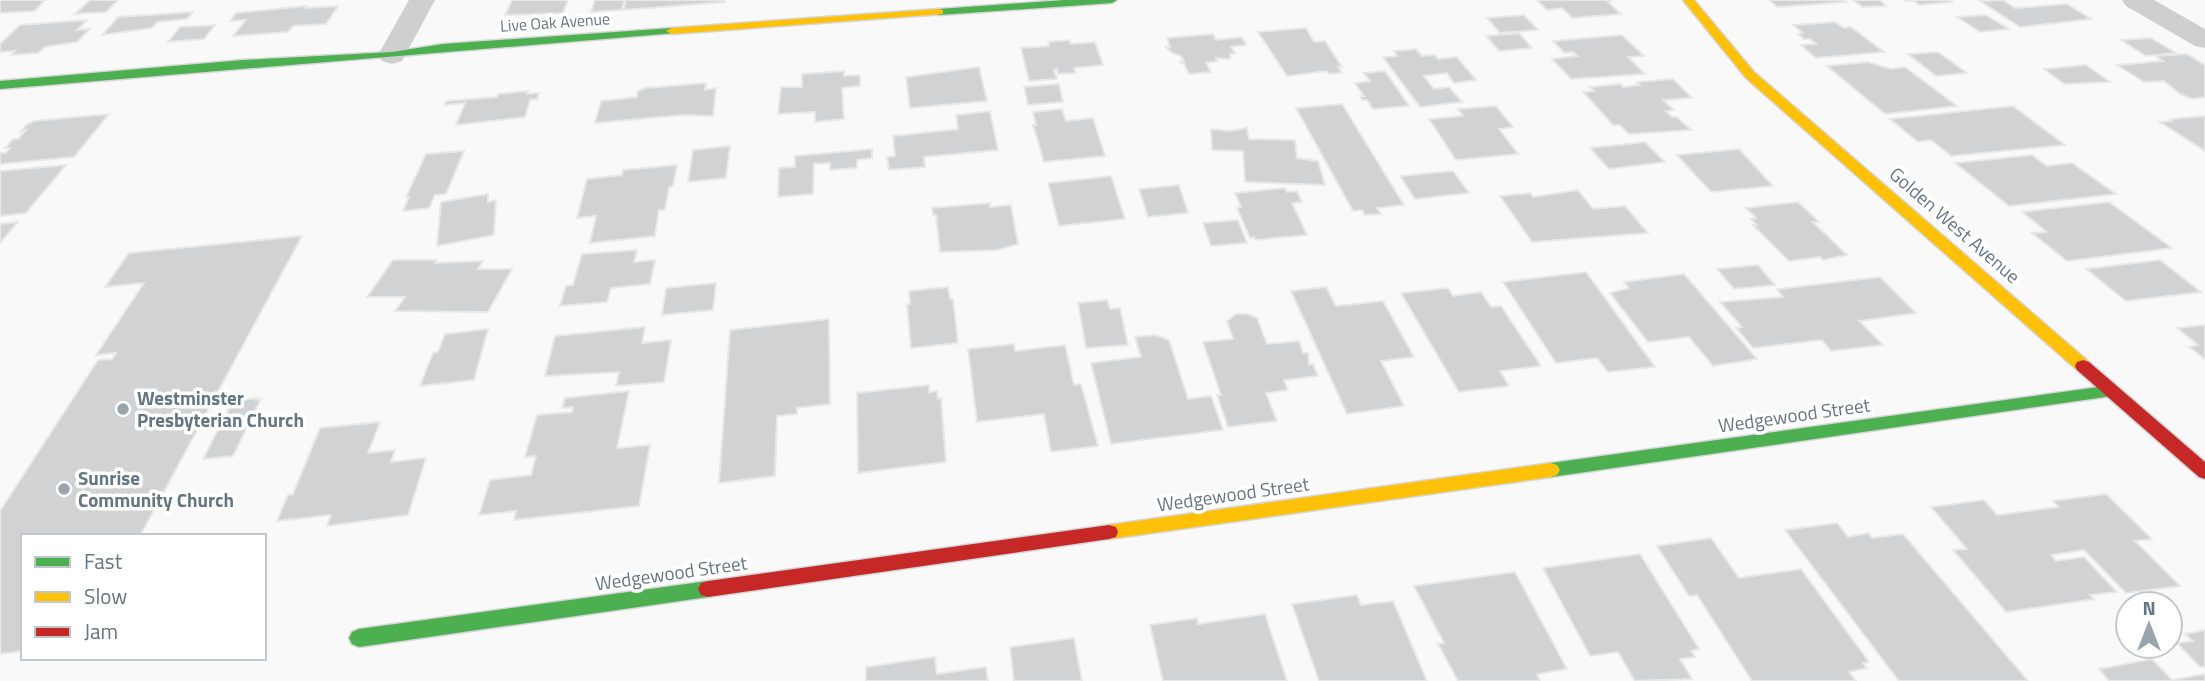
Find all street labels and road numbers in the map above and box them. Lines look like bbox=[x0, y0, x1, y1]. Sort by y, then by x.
street label: Live Oak Avenue bbox=[499, 6, 611, 38]
street label: Golden West Avenue bbox=[1883, 159, 2027, 290]
street label: Wedgewood Street bbox=[1716, 389, 1872, 440]
street label: Wedgewood Street bbox=[1155, 468, 1311, 519]
street label: Wedgewood Street bbox=[593, 547, 749, 598]

